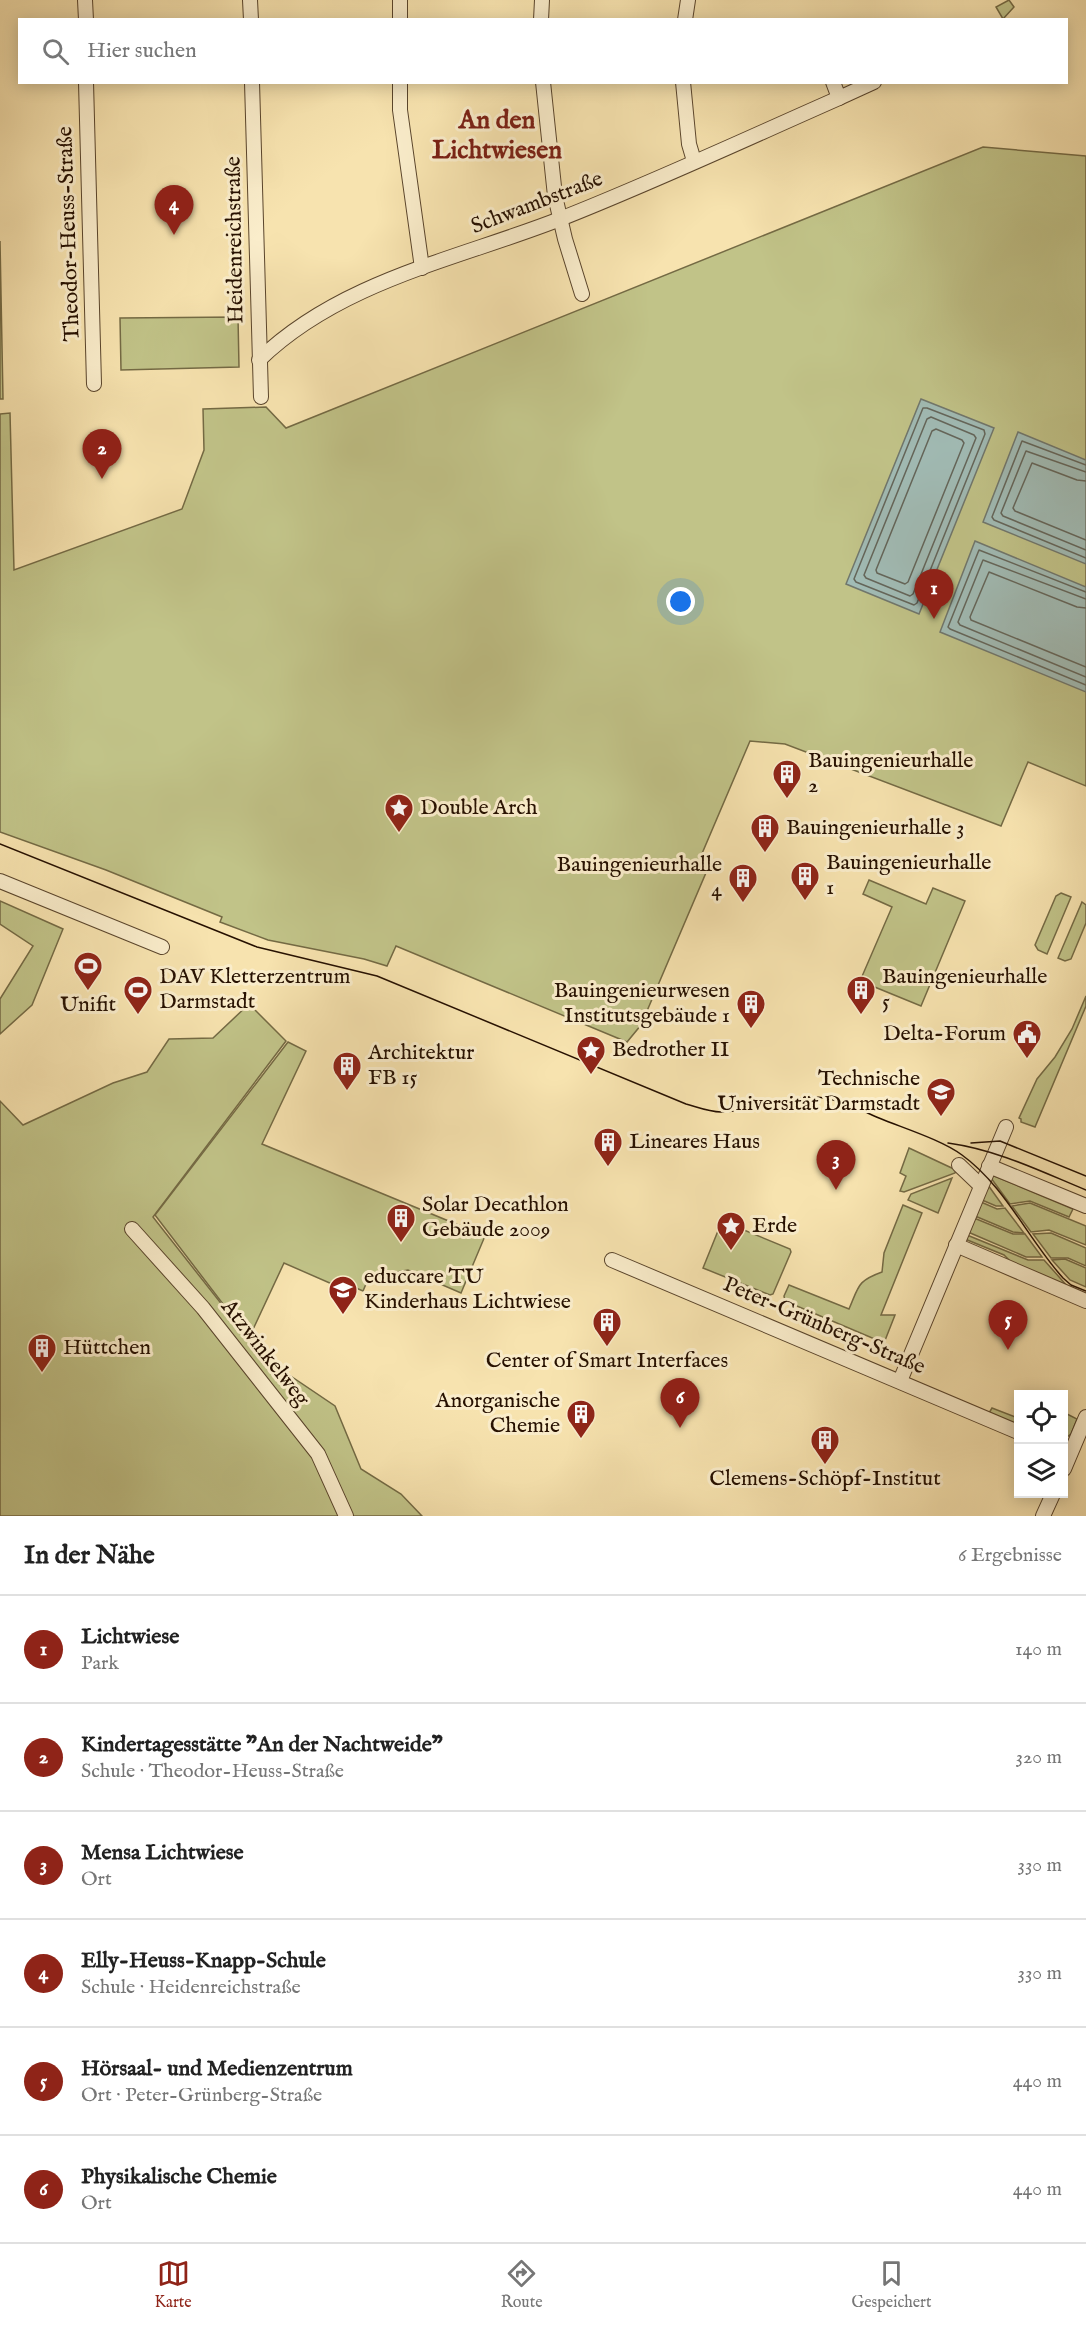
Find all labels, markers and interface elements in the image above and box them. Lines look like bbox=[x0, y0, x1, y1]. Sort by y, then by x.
search box bbox=[18, 18, 1068, 84]
icon: search bbox=[39, 35, 72, 68]
text: Hier suchen bbox=[87, 37, 197, 65]
district label: An den Lichtwiesen bbox=[432, 104, 562, 167]
street label: Theodor-Heuss-Straße bbox=[51, 126, 87, 342]
street label: Heidenreichstraße bbox=[220, 156, 250, 324]
street label: Schwambstraße bbox=[467, 165, 607, 241]
pin: 4 bbox=[154, 186, 194, 235]
pin: 2 bbox=[82, 430, 122, 479]
pin: 1 bbox=[914, 570, 954, 619]
your location bbox=[666, 587, 695, 616]
place label: Bauingenieurhalle 2 bbox=[808, 747, 973, 800]
building icon: Bauingenieurhalle 2 bbox=[771, 758, 803, 800]
place icon: Double Arch bbox=[383, 792, 415, 834]
place label: Double Arch bbox=[420, 794, 538, 822]
building icon: Bauingenieurhalle 3 bbox=[749, 812, 781, 854]
place label: Bauingenieurhalle 3 bbox=[786, 814, 964, 842]
place label: Bauingenieurhalle 1 bbox=[826, 849, 991, 902]
place label: Bauingenieurhalle 4 bbox=[557, 851, 722, 904]
building icon: Bauingenieurhalle 1 bbox=[789, 860, 821, 902]
building icon: Bauingenieurhalle 4 bbox=[727, 862, 759, 904]
sports icon: Unifit bbox=[72, 950, 104, 992]
place label: DAV Kletterzentrum Darmstadt bbox=[159, 963, 350, 1016]
place label: Bauingenieurhalle 5 bbox=[882, 963, 1047, 1016]
sports icon: DAV Kletterzentrum Darmstadt bbox=[122, 974, 154, 1016]
building icon: Bauingenieurhalle 5 bbox=[845, 974, 877, 1016]
place label: Bauingenieurwesen Institutsgebäude 1 bbox=[554, 977, 730, 1030]
building icon: Bauingenieurwesen Institutsgebäude 1 bbox=[735, 988, 767, 1030]
place label: Unifit bbox=[60, 991, 116, 1019]
public building icon: Delta-Forum bbox=[1011, 1018, 1043, 1060]
place label: Delta-Forum bbox=[883, 1020, 1006, 1048]
place icon: Bedrother II bbox=[575, 1034, 607, 1076]
place label: Bedrother II bbox=[612, 1036, 729, 1064]
place label: Architektur FB 15 bbox=[367, 1039, 474, 1092]
building icon: Architektur FB 15 bbox=[331, 1050, 363, 1092]
place label: Technische Universität Darmstadt bbox=[717, 1065, 920, 1118]
school or university icon: Technische Universität Darmstadt bbox=[925, 1076, 957, 1118]
building icon: Lineares Haus bbox=[592, 1126, 624, 1168]
place label: Lineares Haus bbox=[629, 1128, 760, 1156]
pin: 3 bbox=[816, 1140, 856, 1190]
place label: Solar Decathlon Gebäude 2009 bbox=[422, 1191, 569, 1244]
building icon: Solar Decathlon Gebäude 2009 bbox=[385, 1202, 417, 1244]
place icon: Erde bbox=[715, 1210, 747, 1252]
place label: Erde bbox=[752, 1212, 797, 1240]
place label: educcare TU Kinderhaus Lichtwiese bbox=[364, 1263, 571, 1316]
street label: Peter-Grünberg-Straße bbox=[719, 1271, 929, 1381]
school or university icon: educcare TU Kinderhaus Lichtwiese bbox=[327, 1274, 359, 1316]
street label: Atzwinkelweg bbox=[214, 1293, 316, 1413]
pin: 5 bbox=[988, 1300, 1028, 1350]
building icon: Center of Smart Interfaces bbox=[591, 1306, 623, 1348]
building icon: Hüttchen bbox=[26, 1332, 58, 1374]
place label: Hüttchen bbox=[63, 1334, 151, 1362]
place label: Center of Smart Interfaces bbox=[486, 1347, 728, 1375]
pin: 6 bbox=[660, 1378, 700, 1428]
place label: Anorganische Chemie bbox=[435, 1387, 560, 1440]
map controls bbox=[1014, 1390, 1068, 1498]
button: locate bbox=[1014, 1390, 1068, 1444]
building icon: Anorganische Chemie bbox=[565, 1398, 597, 1440]
building icon: Clemens-Schöpf-Institut bbox=[809, 1424, 841, 1466]
button: layers bbox=[1014, 1444, 1068, 1498]
place label: Clemens-Schöpf-Institut bbox=[709, 1465, 941, 1493]
text: In der Nähe bbox=[24, 1539, 155, 1572]
text: 6 Ergebnisse bbox=[958, 1543, 1062, 1568]
text: Lichtwiese bbox=[81, 1623, 179, 1651]
text: 1 bbox=[40, 1637, 47, 1662]
text: 140 m bbox=[1015, 1637, 1062, 1662]
text: Park bbox=[81, 1651, 119, 1676]
text: Kindertagesstätte "An der Nachtweide" bbox=[81, 1731, 443, 1759]
text: 2 bbox=[39, 1745, 48, 1770]
text: 320 m bbox=[1016, 1745, 1062, 1770]
text: Schule · Theodor-Heuss-Straße bbox=[81, 1759, 344, 1784]
text: Mensa Lichtwiese bbox=[81, 1839, 244, 1867]
text: 3 bbox=[40, 1853, 47, 1878]
text: 330 m bbox=[1017, 1853, 1062, 1878]
text: Ort bbox=[81, 1867, 112, 1892]
text: Elly-Heuss-Knapp-Schule bbox=[81, 1947, 326, 1975]
text: 4 bbox=[39, 1961, 48, 1986]
text: 330 m bbox=[1017, 1961, 1062, 1986]
text: Schule · Heidenreichstraße bbox=[81, 1975, 301, 2000]
text: Hörsaal- und Medienzentrum bbox=[81, 2055, 353, 2083]
text: 5 bbox=[40, 2069, 47, 2094]
text: 440 m bbox=[1013, 2069, 1062, 2094]
text: Ort · Peter-Grünberg-Straße bbox=[81, 2083, 322, 2108]
text: Physikalische Chemie bbox=[81, 2163, 277, 2191]
text: 6 bbox=[39, 2177, 48, 2202]
text: 440 m bbox=[1013, 2177, 1062, 2202]
text: Ort bbox=[81, 2191, 112, 2216]
tab: Karte bbox=[155, 2257, 192, 2313]
tab: Route bbox=[501, 2257, 543, 2313]
tab: Gespeichert bbox=[852, 2257, 931, 2313]

